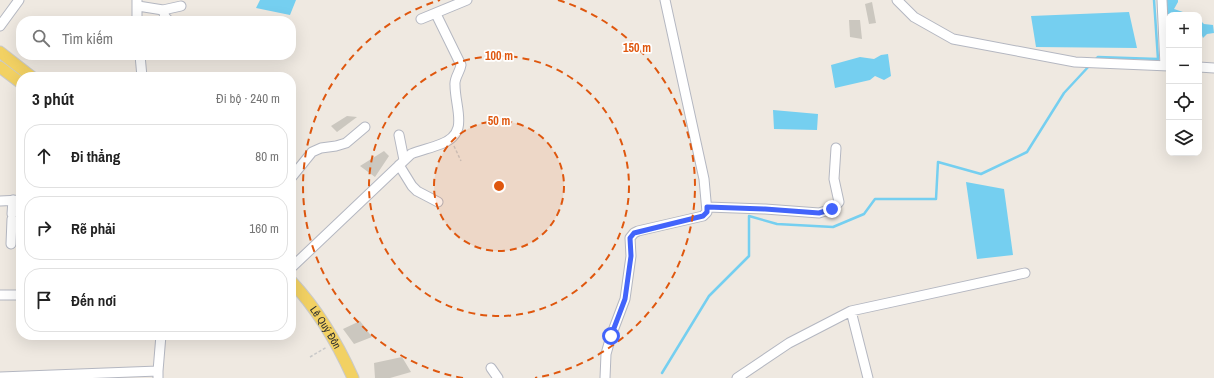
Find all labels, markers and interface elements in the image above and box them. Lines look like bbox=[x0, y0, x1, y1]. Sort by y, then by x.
map controls bbox=[1166, 12, 1202, 156]
button: + bbox=[1166, 12, 1202, 48]
search box bbox=[16, 16, 296, 60]
icon: search bbox=[30, 27, 52, 49]
text: Tìm kiếm bbox=[62, 28, 113, 49]
text: 150 m bbox=[623, 40, 651, 56]
text: 100 m bbox=[485, 48, 513, 64]
button: − bbox=[1166, 48, 1202, 84]
button: locate bbox=[1166, 84, 1202, 120]
text: 3 phút bbox=[32, 87, 74, 110]
text: Đi bộ · 240 m bbox=[216, 90, 280, 107]
text: 50 m bbox=[488, 113, 510, 129]
button: layers bbox=[1166, 120, 1202, 156]
icon: ahead bbox=[33, 145, 55, 167]
text: Đi thẳng bbox=[71, 146, 120, 167]
text: 80 m bbox=[255, 148, 279, 165]
centre of rings bbox=[492, 179, 506, 193]
route end bbox=[823, 200, 841, 218]
icon: right bbox=[33, 217, 55, 239]
text: Rẽ phải bbox=[71, 218, 115, 239]
text: 160 m bbox=[249, 220, 279, 237]
icon: arrive bbox=[33, 289, 55, 311]
text: Đến nơi bbox=[71, 290, 116, 311]
street label: Lê Quý Đôn bbox=[307, 303, 344, 351]
route start bbox=[602, 327, 620, 345]

